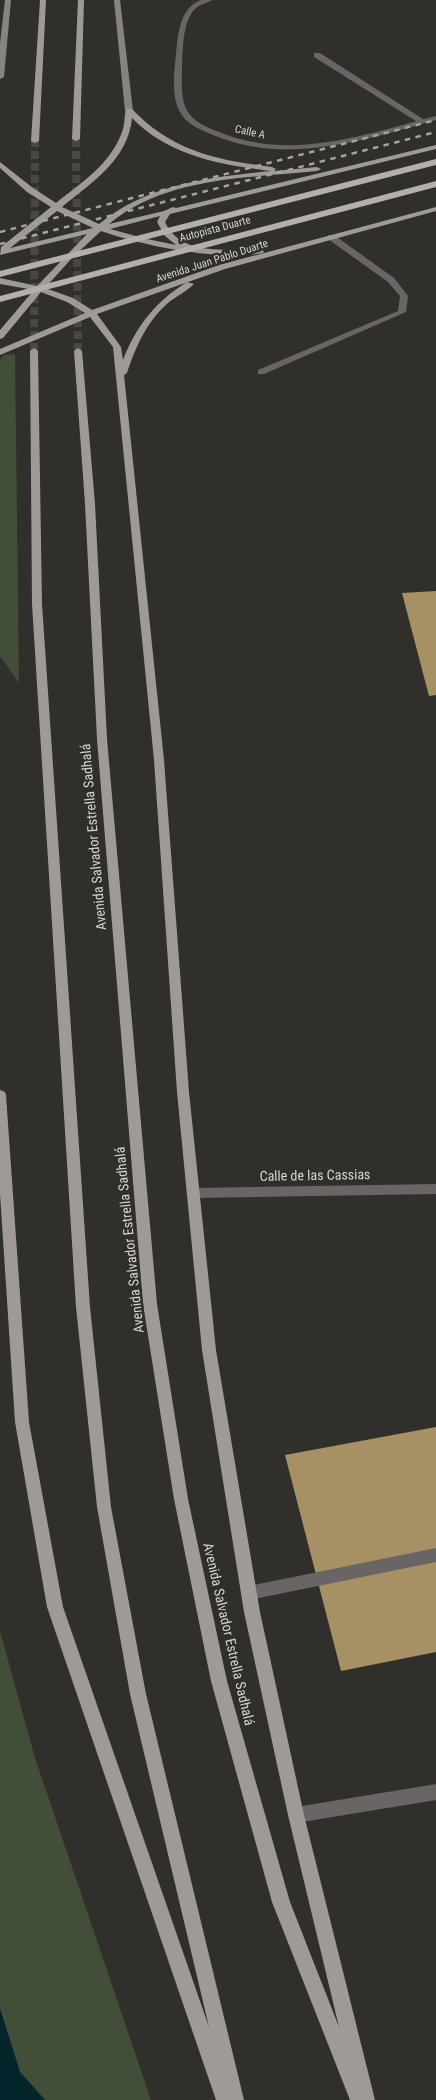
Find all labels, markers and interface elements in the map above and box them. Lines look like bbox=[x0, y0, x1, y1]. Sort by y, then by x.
street label: Calle A bbox=[234, 122, 267, 142]
street label: Autopista Duarte bbox=[178, 213, 252, 245]
street label: Avenida Juan Pablo Duarte bbox=[154, 237, 270, 285]
street label: Avenida Salvador Estrella Sadhalá bbox=[77, 743, 109, 931]
street label: Avenida Salvador Estrella Sadhalá bbox=[111, 1146, 147, 1334]
street label: Calle de las Cassias bbox=[259, 1166, 371, 1184]
street label: Avenida Salvador Estrella Sadhalá bbox=[200, 1541, 258, 1727]

